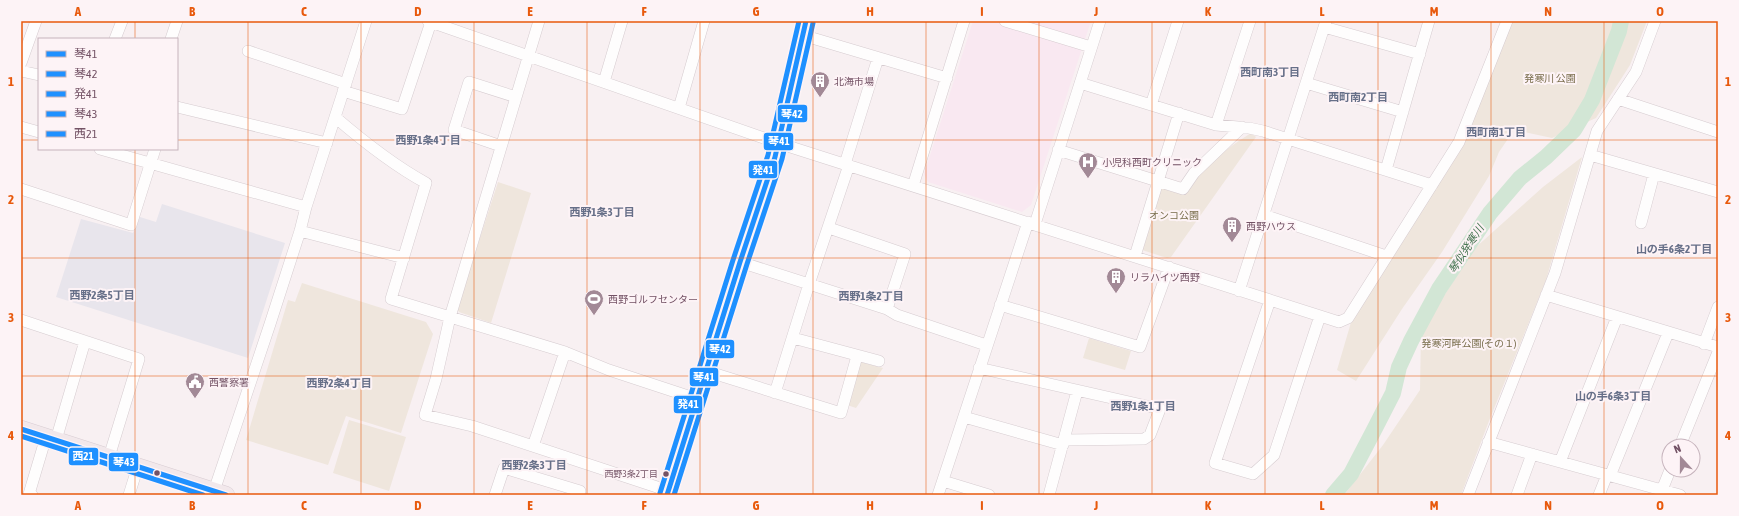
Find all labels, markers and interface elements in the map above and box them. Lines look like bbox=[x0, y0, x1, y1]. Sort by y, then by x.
text: A bbox=[74, 4, 82, 19]
text: B bbox=[189, 4, 196, 19]
text: C bbox=[301, 4, 307, 19]
text: D bbox=[414, 4, 422, 19]
text: E bbox=[527, 4, 533, 19]
text: F bbox=[641, 4, 647, 19]
text: G bbox=[753, 4, 760, 19]
text: H bbox=[866, 4, 874, 19]
text: I bbox=[980, 4, 984, 19]
text: J bbox=[1093, 4, 1098, 19]
text: K bbox=[1205, 4, 1212, 19]
text: L bbox=[1319, 4, 1325, 19]
text: M bbox=[1430, 4, 1439, 19]
text: N bbox=[1544, 4, 1552, 19]
text: O bbox=[1656, 4, 1664, 19]
legend bbox=[38, 38, 178, 150]
text: 琴41 bbox=[74, 47, 98, 61]
district label: 西町南3丁目 bbox=[1240, 66, 1300, 78]
text: 琴42 bbox=[74, 67, 97, 81]
building icon: 北海市場 bbox=[809, 70, 831, 98]
park label: 発寒川 公園 bbox=[1524, 73, 1576, 84]
text: 1 bbox=[8, 74, 14, 89]
text: 1 bbox=[1725, 74, 1731, 89]
place label: 北海市場 bbox=[834, 76, 874, 87]
text: 発41 bbox=[74, 87, 98, 101]
district label: 西町南2丁目 bbox=[1328, 91, 1388, 103]
line badge: 琴42 bbox=[777, 104, 808, 123]
text: 琴43 bbox=[74, 107, 97, 121]
text: 琴42 bbox=[780, 108, 803, 120]
district label: 西町南1丁目 bbox=[1466, 126, 1526, 138]
text: 西21 bbox=[74, 127, 98, 141]
line badge: 琴41 bbox=[763, 132, 794, 151]
district label: 西野1条4丁目 bbox=[395, 134, 461, 146]
text: 琴41 bbox=[767, 135, 790, 147]
hospital icon: 小児科西町クリニック bbox=[1077, 151, 1099, 179]
place label: 小児科西町クリニック bbox=[1102, 157, 1202, 168]
line badge: 発41 bbox=[748, 160, 778, 179]
text: 発41 bbox=[752, 164, 774, 176]
text: 2 bbox=[8, 192, 14, 207]
text: 2 bbox=[1725, 192, 1731, 207]
district label: 西野1条3丁目 bbox=[569, 206, 635, 218]
park label: オンコ公園 bbox=[1149, 210, 1199, 221]
building icon: 西野ハウス bbox=[1221, 215, 1243, 243]
place label: 西野ハウス bbox=[1246, 221, 1296, 232]
water label: 琴似発寒川 bbox=[1446, 222, 1487, 275]
district label: 山の手6条2丁目 bbox=[1636, 243, 1712, 255]
building icon: リラハイツ西野 bbox=[1105, 266, 1127, 294]
place label: リラハイツ西野 bbox=[1130, 272, 1200, 283]
sports icon: 西野ゴルフセンター bbox=[583, 288, 605, 316]
district label: 西野2条5丁目 bbox=[69, 289, 135, 301]
district label: 西野1条2丁目 bbox=[838, 290, 904, 302]
place label: 西野ゴルフセンター bbox=[608, 294, 698, 305]
text: 3 bbox=[8, 310, 14, 325]
text: 3 bbox=[1725, 310, 1731, 325]
park label: 発寒河畔公園(その１) bbox=[1422, 338, 1516, 349]
line badge: 琴42 bbox=[705, 339, 735, 359]
text: 琴42 bbox=[708, 343, 731, 355]
line badge: 琴41 bbox=[689, 367, 719, 387]
public building icon: 西警察署 bbox=[184, 371, 206, 399]
text: 琴41 bbox=[692, 371, 715, 383]
place label: 西警察署 bbox=[209, 377, 249, 388]
district label: 西野2条4丁目 bbox=[306, 377, 372, 389]
district label: 山の手6条3丁目 bbox=[1575, 390, 1651, 402]
line badge: 発41 bbox=[673, 395, 703, 414]
text: 発41 bbox=[677, 398, 699, 410]
district label: 西野1条1丁目 bbox=[1110, 400, 1176, 412]
text: 4 bbox=[7, 428, 14, 443]
text: 4 bbox=[1724, 428, 1731, 443]
north arrow bbox=[1661, 438, 1701, 478]
text: N bbox=[1672, 442, 1683, 455]
line badge: 西21 bbox=[68, 447, 99, 466]
text: 西21 bbox=[72, 450, 94, 462]
line badge: 琴43 bbox=[108, 452, 139, 472]
text: 琴43 bbox=[112, 456, 135, 468]
district label: 西野2条3丁目 bbox=[501, 459, 567, 471]
unlabelled marker bbox=[152, 468, 162, 478]
place label: 西野3条2丁目 bbox=[605, 469, 658, 479]
marker: 西野3条2丁目 bbox=[661, 469, 671, 479]
text: A bbox=[74, 498, 82, 513]
text: B bbox=[189, 498, 196, 513]
text: C bbox=[301, 498, 307, 513]
text: D bbox=[414, 498, 422, 513]
text: E bbox=[527, 498, 533, 513]
text: F bbox=[641, 498, 647, 513]
text: G bbox=[753, 498, 760, 513]
text: H bbox=[866, 498, 874, 513]
text: I bbox=[980, 498, 984, 513]
text: J bbox=[1093, 498, 1098, 513]
text: K bbox=[1205, 498, 1212, 513]
text: L bbox=[1319, 498, 1325, 513]
text: M bbox=[1430, 498, 1439, 513]
text: N bbox=[1544, 498, 1552, 513]
text: O bbox=[1656, 498, 1664, 513]

